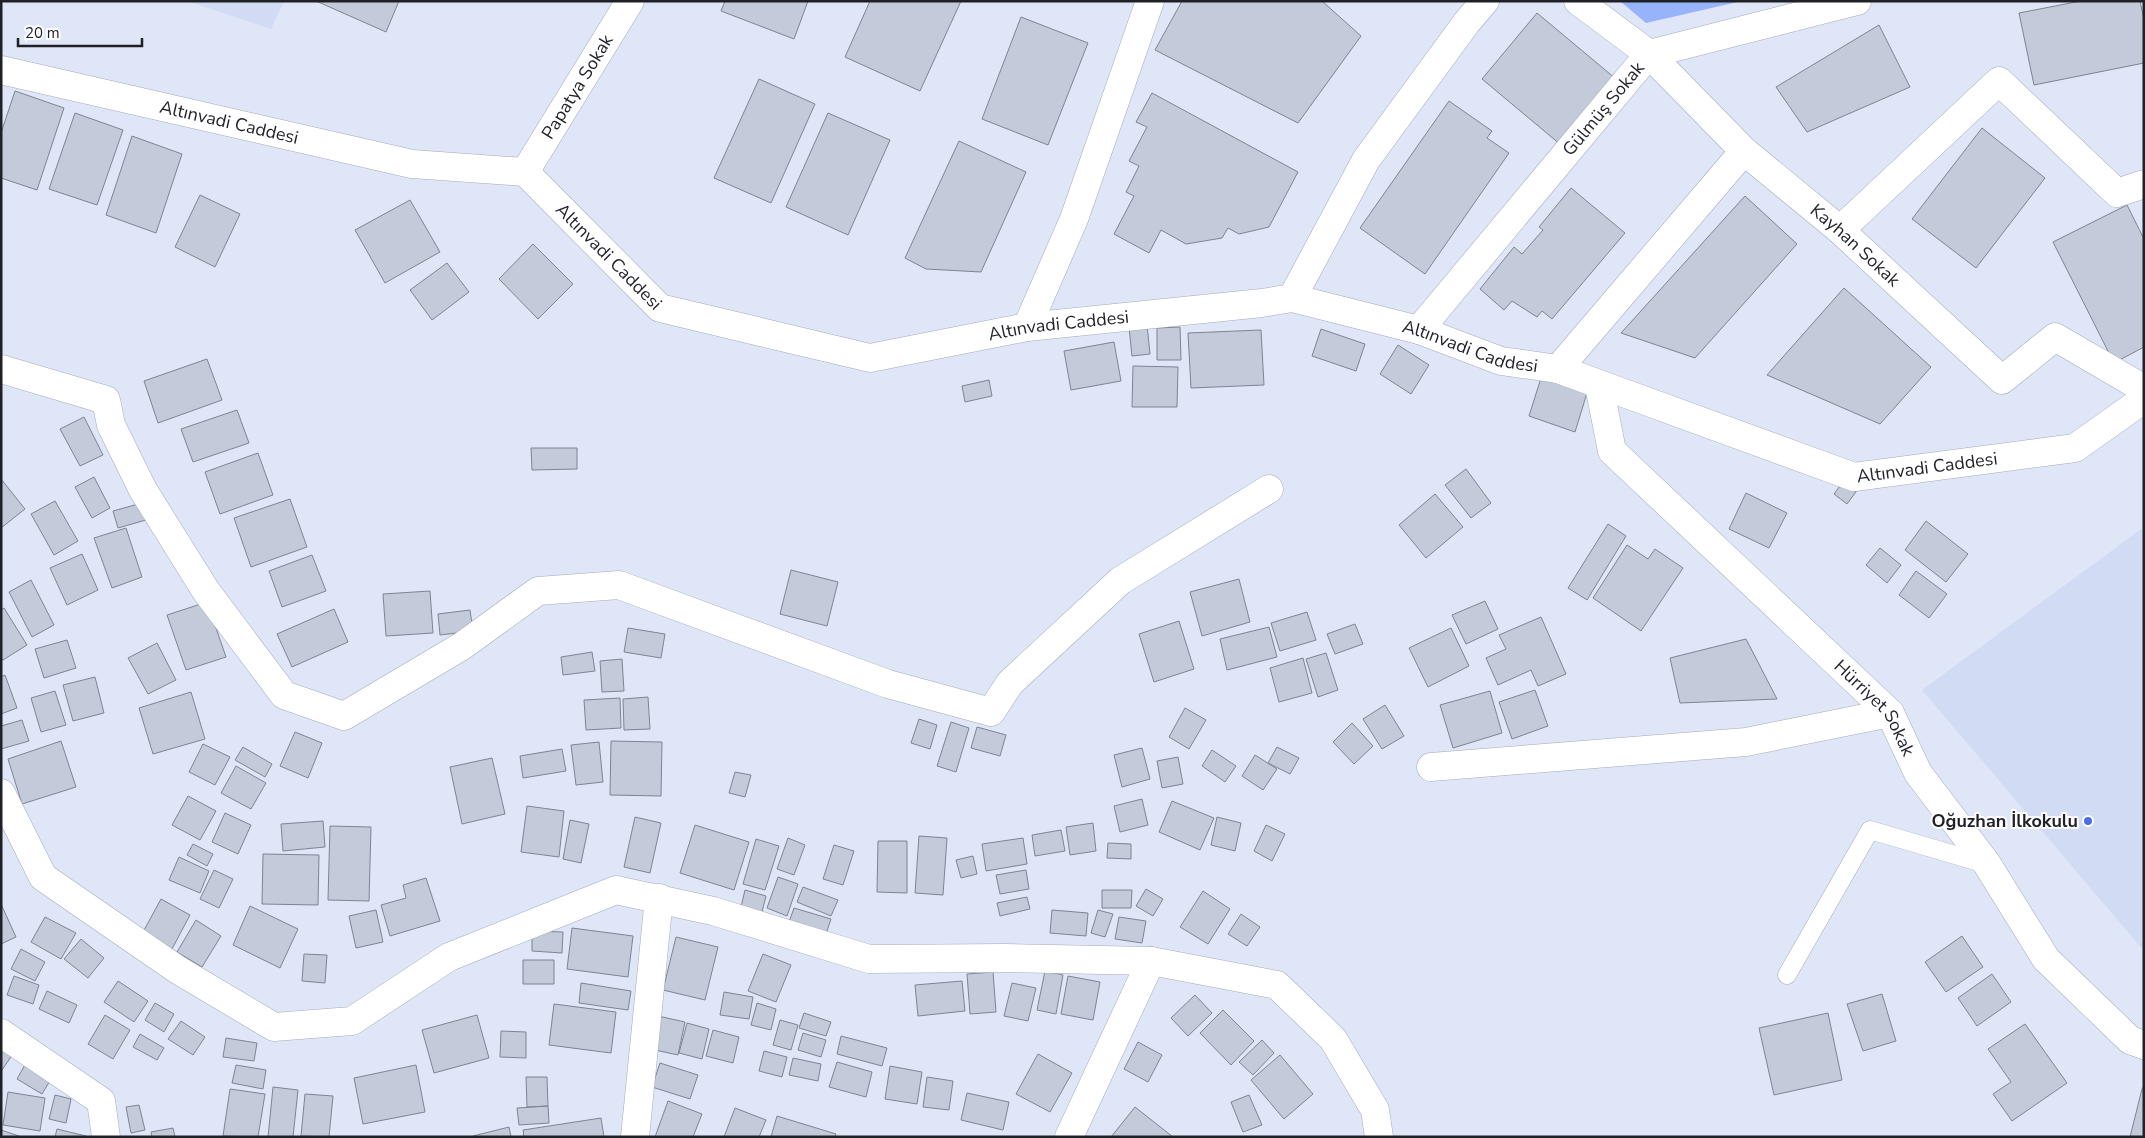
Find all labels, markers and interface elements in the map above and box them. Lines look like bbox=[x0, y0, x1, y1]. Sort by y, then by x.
scale bar bbox=[18, 15, 141, 47]
text: 20 m bbox=[25, 23, 60, 43]
street label: Papatya Sokak bbox=[536, 29, 619, 144]
street label: Gülmüş Sokak bbox=[1557, 56, 1650, 161]
street label: Altınvadi Caddesi bbox=[157, 95, 301, 150]
street label: Altınvadi Caddesi bbox=[550, 198, 667, 315]
street label: Kayhan Sokak bbox=[1805, 198, 1906, 292]
street label: Altınvadi Caddesi bbox=[986, 305, 1130, 346]
street label: Altınvadi Caddesi bbox=[1400, 314, 1539, 378]
street label: Altınvadi Caddesi bbox=[1855, 446, 1999, 489]
street label: Hürriyet Sokak bbox=[1829, 654, 1921, 761]
place label: Oğuzhan İlkokulu bbox=[1931, 809, 2078, 833]
marker: Oğuzhan İlkokulu bbox=[2082, 815, 2094, 827]

